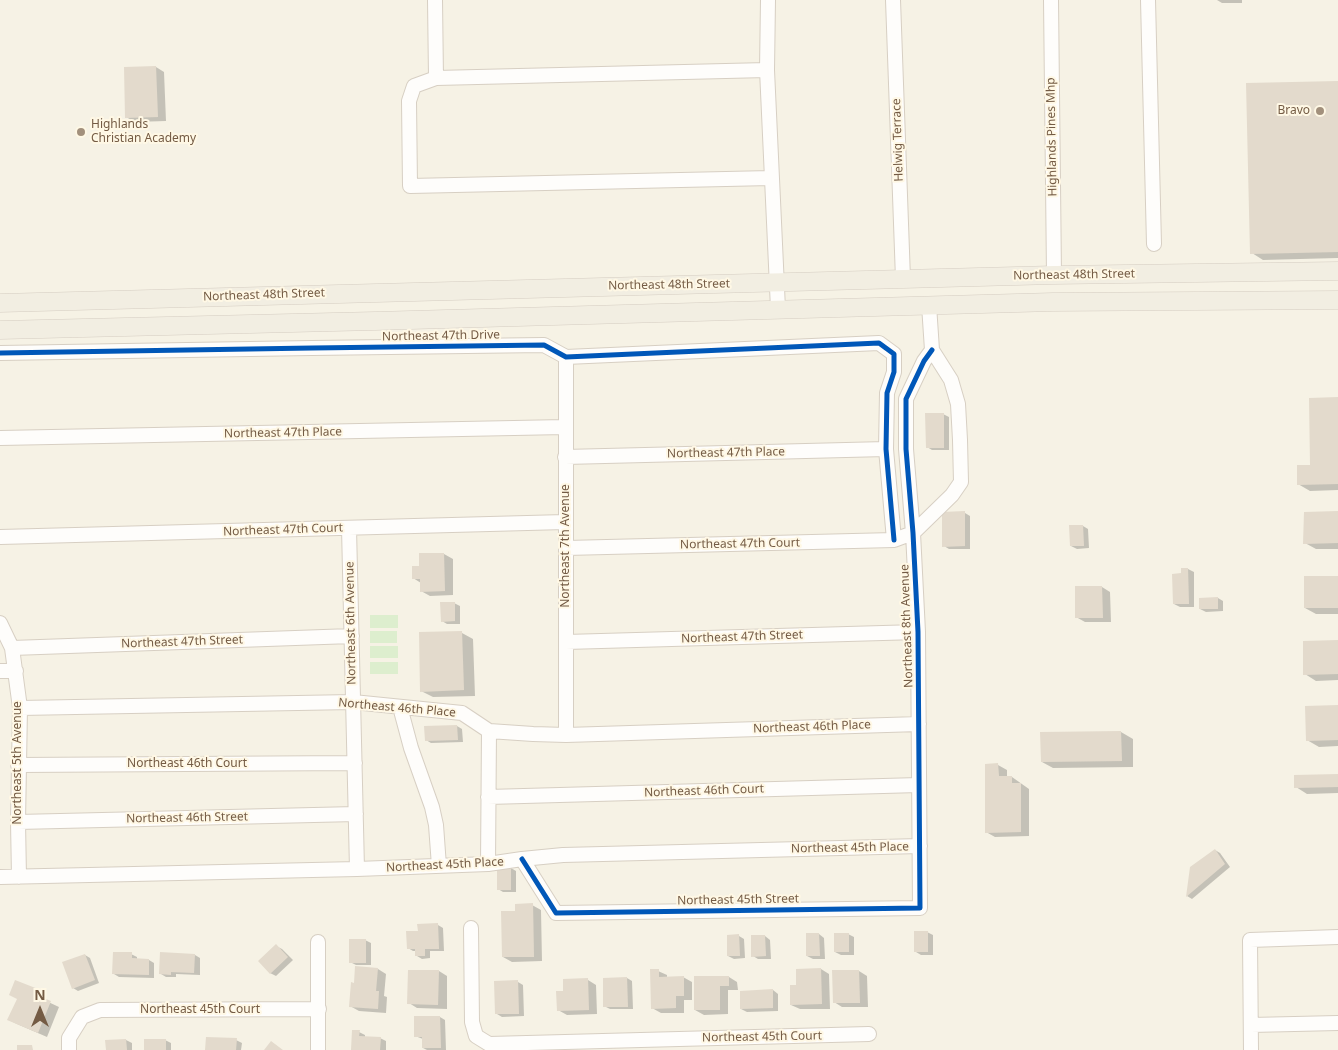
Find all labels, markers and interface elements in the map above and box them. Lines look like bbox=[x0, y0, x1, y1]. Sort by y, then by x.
street label: Highlands Pines Mhp bbox=[1044, 77, 1060, 197]
street label: Helwig Terrace bbox=[889, 98, 907, 182]
place label: Bravo bbox=[1277, 104, 1310, 118]
marker: Bravo bbox=[1314, 105, 1326, 117]
place label: Highlands Christian Academy bbox=[91, 118, 196, 146]
marker: Highlands Christian Academy bbox=[75, 126, 87, 138]
street label: Northeast 48th Street bbox=[1013, 267, 1135, 283]
street label: Northeast 48th Street bbox=[608, 277, 730, 293]
street label: Northeast 48th Street bbox=[203, 286, 325, 304]
street label: Northeast 47th Drive bbox=[382, 328, 500, 344]
street label: Northeast 47th Place bbox=[224, 425, 342, 441]
street label: Northeast 47th Place bbox=[667, 445, 785, 461]
street label: Northeast 7th Avenue bbox=[559, 484, 573, 608]
street label: Northeast 47th Court bbox=[223, 521, 343, 539]
street label: Northeast 47th Court bbox=[680, 536, 800, 552]
street label: Northeast 6th Avenue bbox=[343, 561, 359, 685]
street label: Northeast 8th Avenue bbox=[898, 564, 916, 688]
street label: Northeast 47th Street bbox=[681, 628, 803, 646]
street label: Northeast 47th Street bbox=[121, 633, 243, 651]
street label: Northeast 46th Place bbox=[338, 696, 456, 720]
street label: Northeast 5th Avenue bbox=[11, 701, 25, 825]
street label: Northeast 46th Place bbox=[753, 718, 871, 736]
street label: Northeast 46th Court bbox=[127, 757, 247, 771]
street label: Northeast 46th Court bbox=[644, 782, 764, 800]
street label: Northeast 46th Street bbox=[126, 810, 248, 826]
street label: Northeast 45th Place bbox=[791, 840, 909, 856]
street label: Northeast 45th Place bbox=[386, 855, 504, 875]
street label: Northeast 45th Street bbox=[677, 892, 799, 908]
north arrow bbox=[15, 985, 65, 1035]
text: N bbox=[34, 985, 46, 1004]
street label: Northeast 45th Court bbox=[140, 1003, 260, 1017]
street label: Northeast 45th Court bbox=[702, 1029, 822, 1045]

